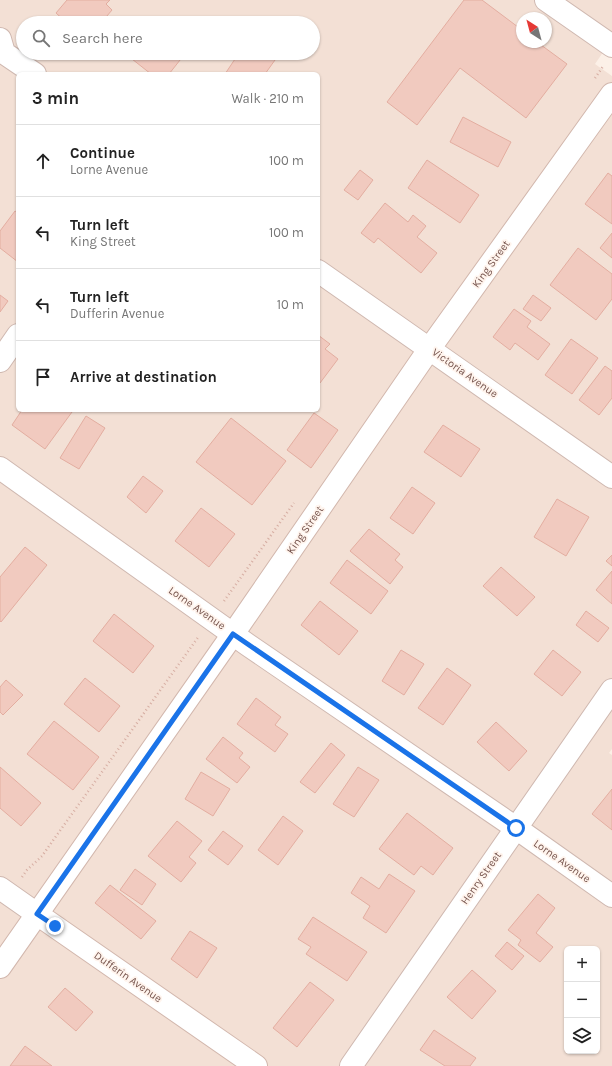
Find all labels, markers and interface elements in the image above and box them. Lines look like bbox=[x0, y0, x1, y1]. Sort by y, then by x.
north arrow bbox=[516, 12, 552, 48]
search box bbox=[16, 16, 320, 60]
icon: search bbox=[30, 27, 52, 49]
text: Search here bbox=[62, 29, 143, 47]
text: 3 min bbox=[32, 88, 79, 108]
text: Walk · 210 m bbox=[231, 91, 304, 106]
text: Continue bbox=[70, 144, 135, 162]
icon: ahead bbox=[32, 150, 54, 172]
text: 100 m bbox=[269, 153, 304, 168]
text: Lorne Avenue bbox=[70, 162, 148, 177]
text: Turn left bbox=[70, 216, 129, 234]
icon: left bbox=[32, 222, 54, 244]
text: 100 m bbox=[269, 225, 304, 240]
text: King Street bbox=[70, 234, 136, 249]
street label: King Street bbox=[469, 238, 513, 290]
text: Turn left bbox=[70, 288, 129, 306]
icon: left bbox=[32, 294, 54, 316]
text: 10 m bbox=[277, 297, 304, 312]
text: Dufferin Avenue bbox=[70, 306, 164, 321]
street label: Victoria Avenue bbox=[430, 345, 501, 401]
icon: arrive bbox=[32, 366, 54, 388]
text: Arrive at destination bbox=[70, 368, 217, 386]
street label: King Street bbox=[284, 503, 326, 557]
street label: Lorne Avenue bbox=[166, 584, 228, 633]
route start bbox=[507, 819, 525, 837]
street label: Lorne Avenue bbox=[531, 837, 593, 886]
street label: Henry Street bbox=[458, 849, 504, 907]
route end bbox=[46, 917, 64, 935]
map controls bbox=[564, 946, 600, 1054]
button: + bbox=[564, 946, 600, 982]
street label: Dufferin Avenue bbox=[92, 949, 165, 1005]
button: − bbox=[564, 982, 600, 1018]
button: layers bbox=[564, 1018, 600, 1054]

